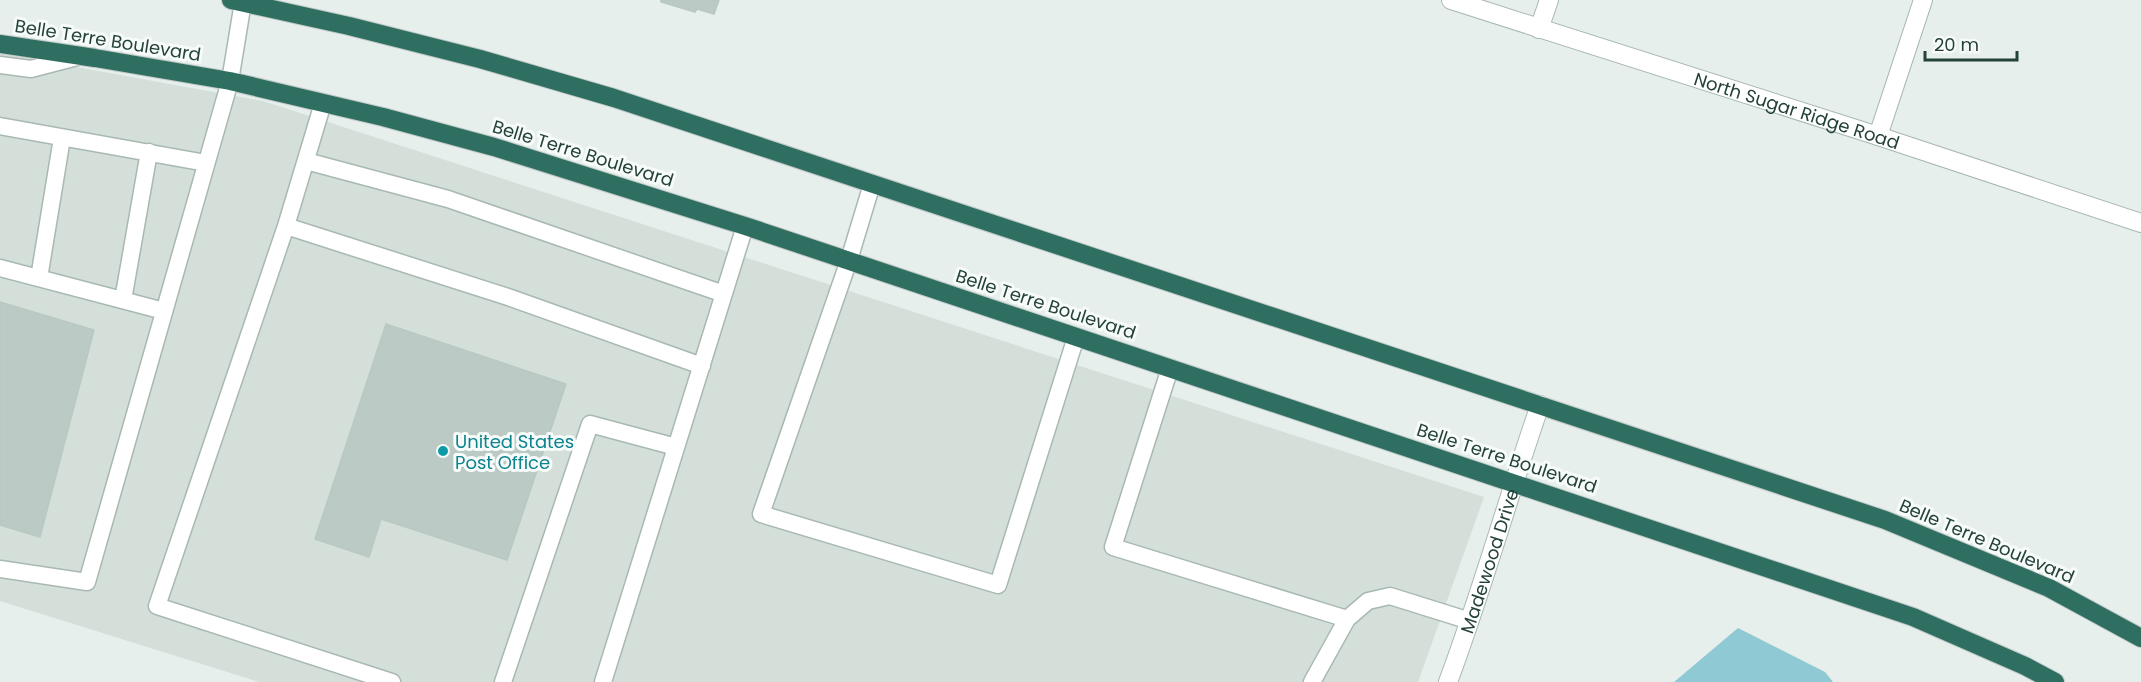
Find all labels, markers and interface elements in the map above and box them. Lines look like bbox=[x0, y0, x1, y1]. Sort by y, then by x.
street label: Belle Terre Boulevard bbox=[13, 13, 203, 67]
scale bar bbox=[1925, 24, 2016, 62]
text: 20 m bbox=[1934, 32, 1979, 57]
street label: North Sugar Ridge Road bbox=[1691, 66, 1903, 155]
street label: Belle Terre Boulevard bbox=[489, 114, 677, 192]
street label: Belle Terre Boulevard bbox=[953, 263, 1139, 345]
street label: Belle Terre Boulevard bbox=[1414, 417, 1600, 499]
place label: United States Post Office bbox=[455, 429, 574, 475]
marker: United States Post Office bbox=[436, 444, 450, 458]
street label: Madewood Drive bbox=[1454, 485, 1524, 637]
street label: Belle Terre Boulevard bbox=[1896, 493, 2078, 589]

